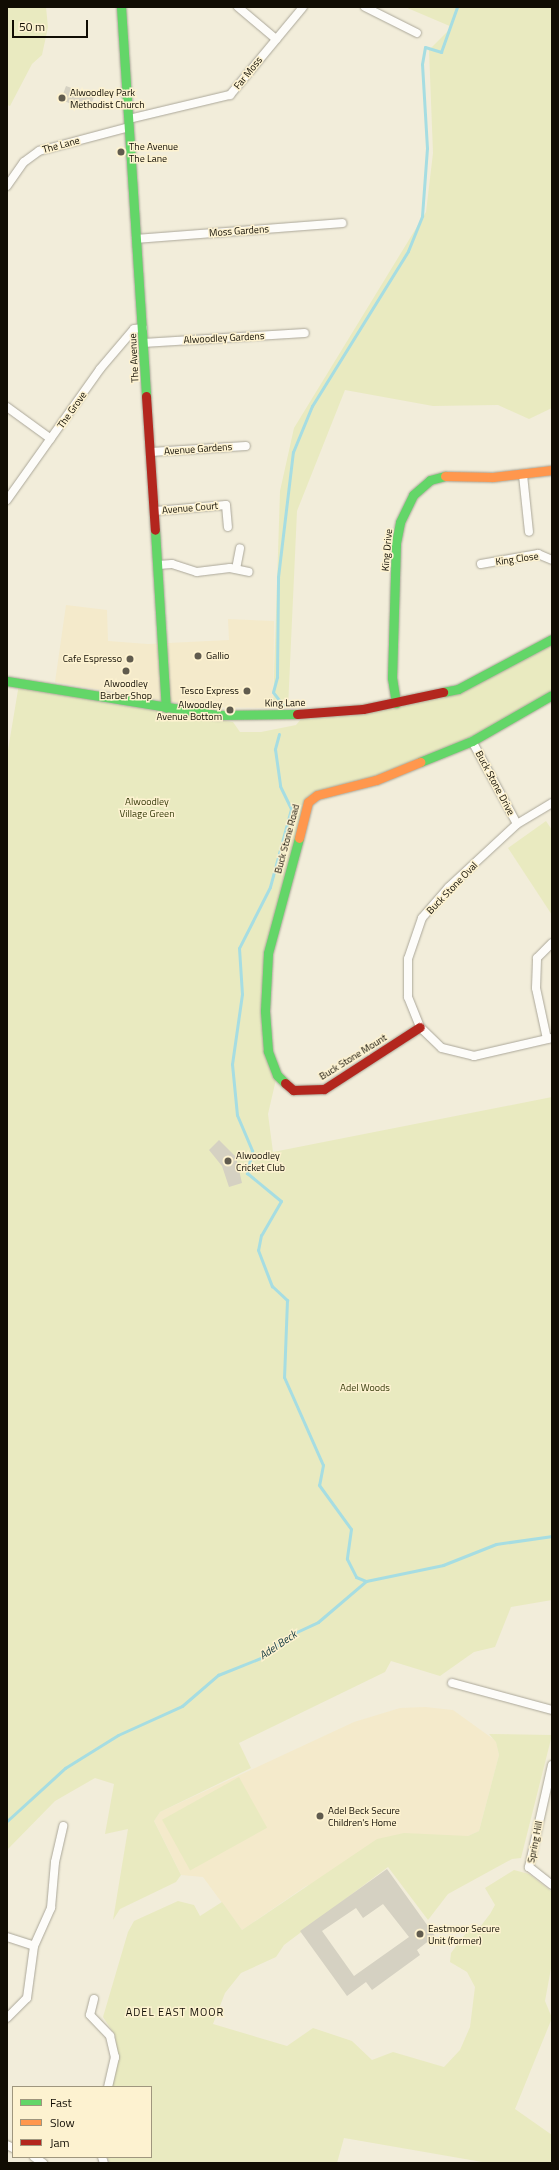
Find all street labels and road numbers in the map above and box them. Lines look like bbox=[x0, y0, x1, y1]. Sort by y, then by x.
street label: Far Moss bbox=[231, 54, 265, 92]
street label: The Lane bbox=[41, 134, 81, 156]
street label: Moss Gardens bbox=[209, 223, 269, 239]
street label: Alwoodley Gardens bbox=[183, 330, 265, 346]
street label: The Avenue bbox=[127, 333, 141, 383]
street label: The Grove bbox=[55, 389, 89, 431]
street label: Avenue Gardens bbox=[163, 441, 233, 457]
street label: Avenue Court bbox=[161, 500, 219, 516]
street label: King Drive bbox=[379, 528, 395, 572]
street label: King Close bbox=[495, 550, 539, 568]
street label: King Lane bbox=[264, 697, 306, 709]
street label: Buck Stone Drive bbox=[473, 749, 517, 817]
street label: Buck Stone Road bbox=[272, 803, 302, 875]
street label: Buck Stone Oval bbox=[424, 859, 480, 917]
street label: Buck Stone Mount bbox=[317, 1031, 389, 1083]
street label: Spring Hill bbox=[525, 1820, 545, 1864]

